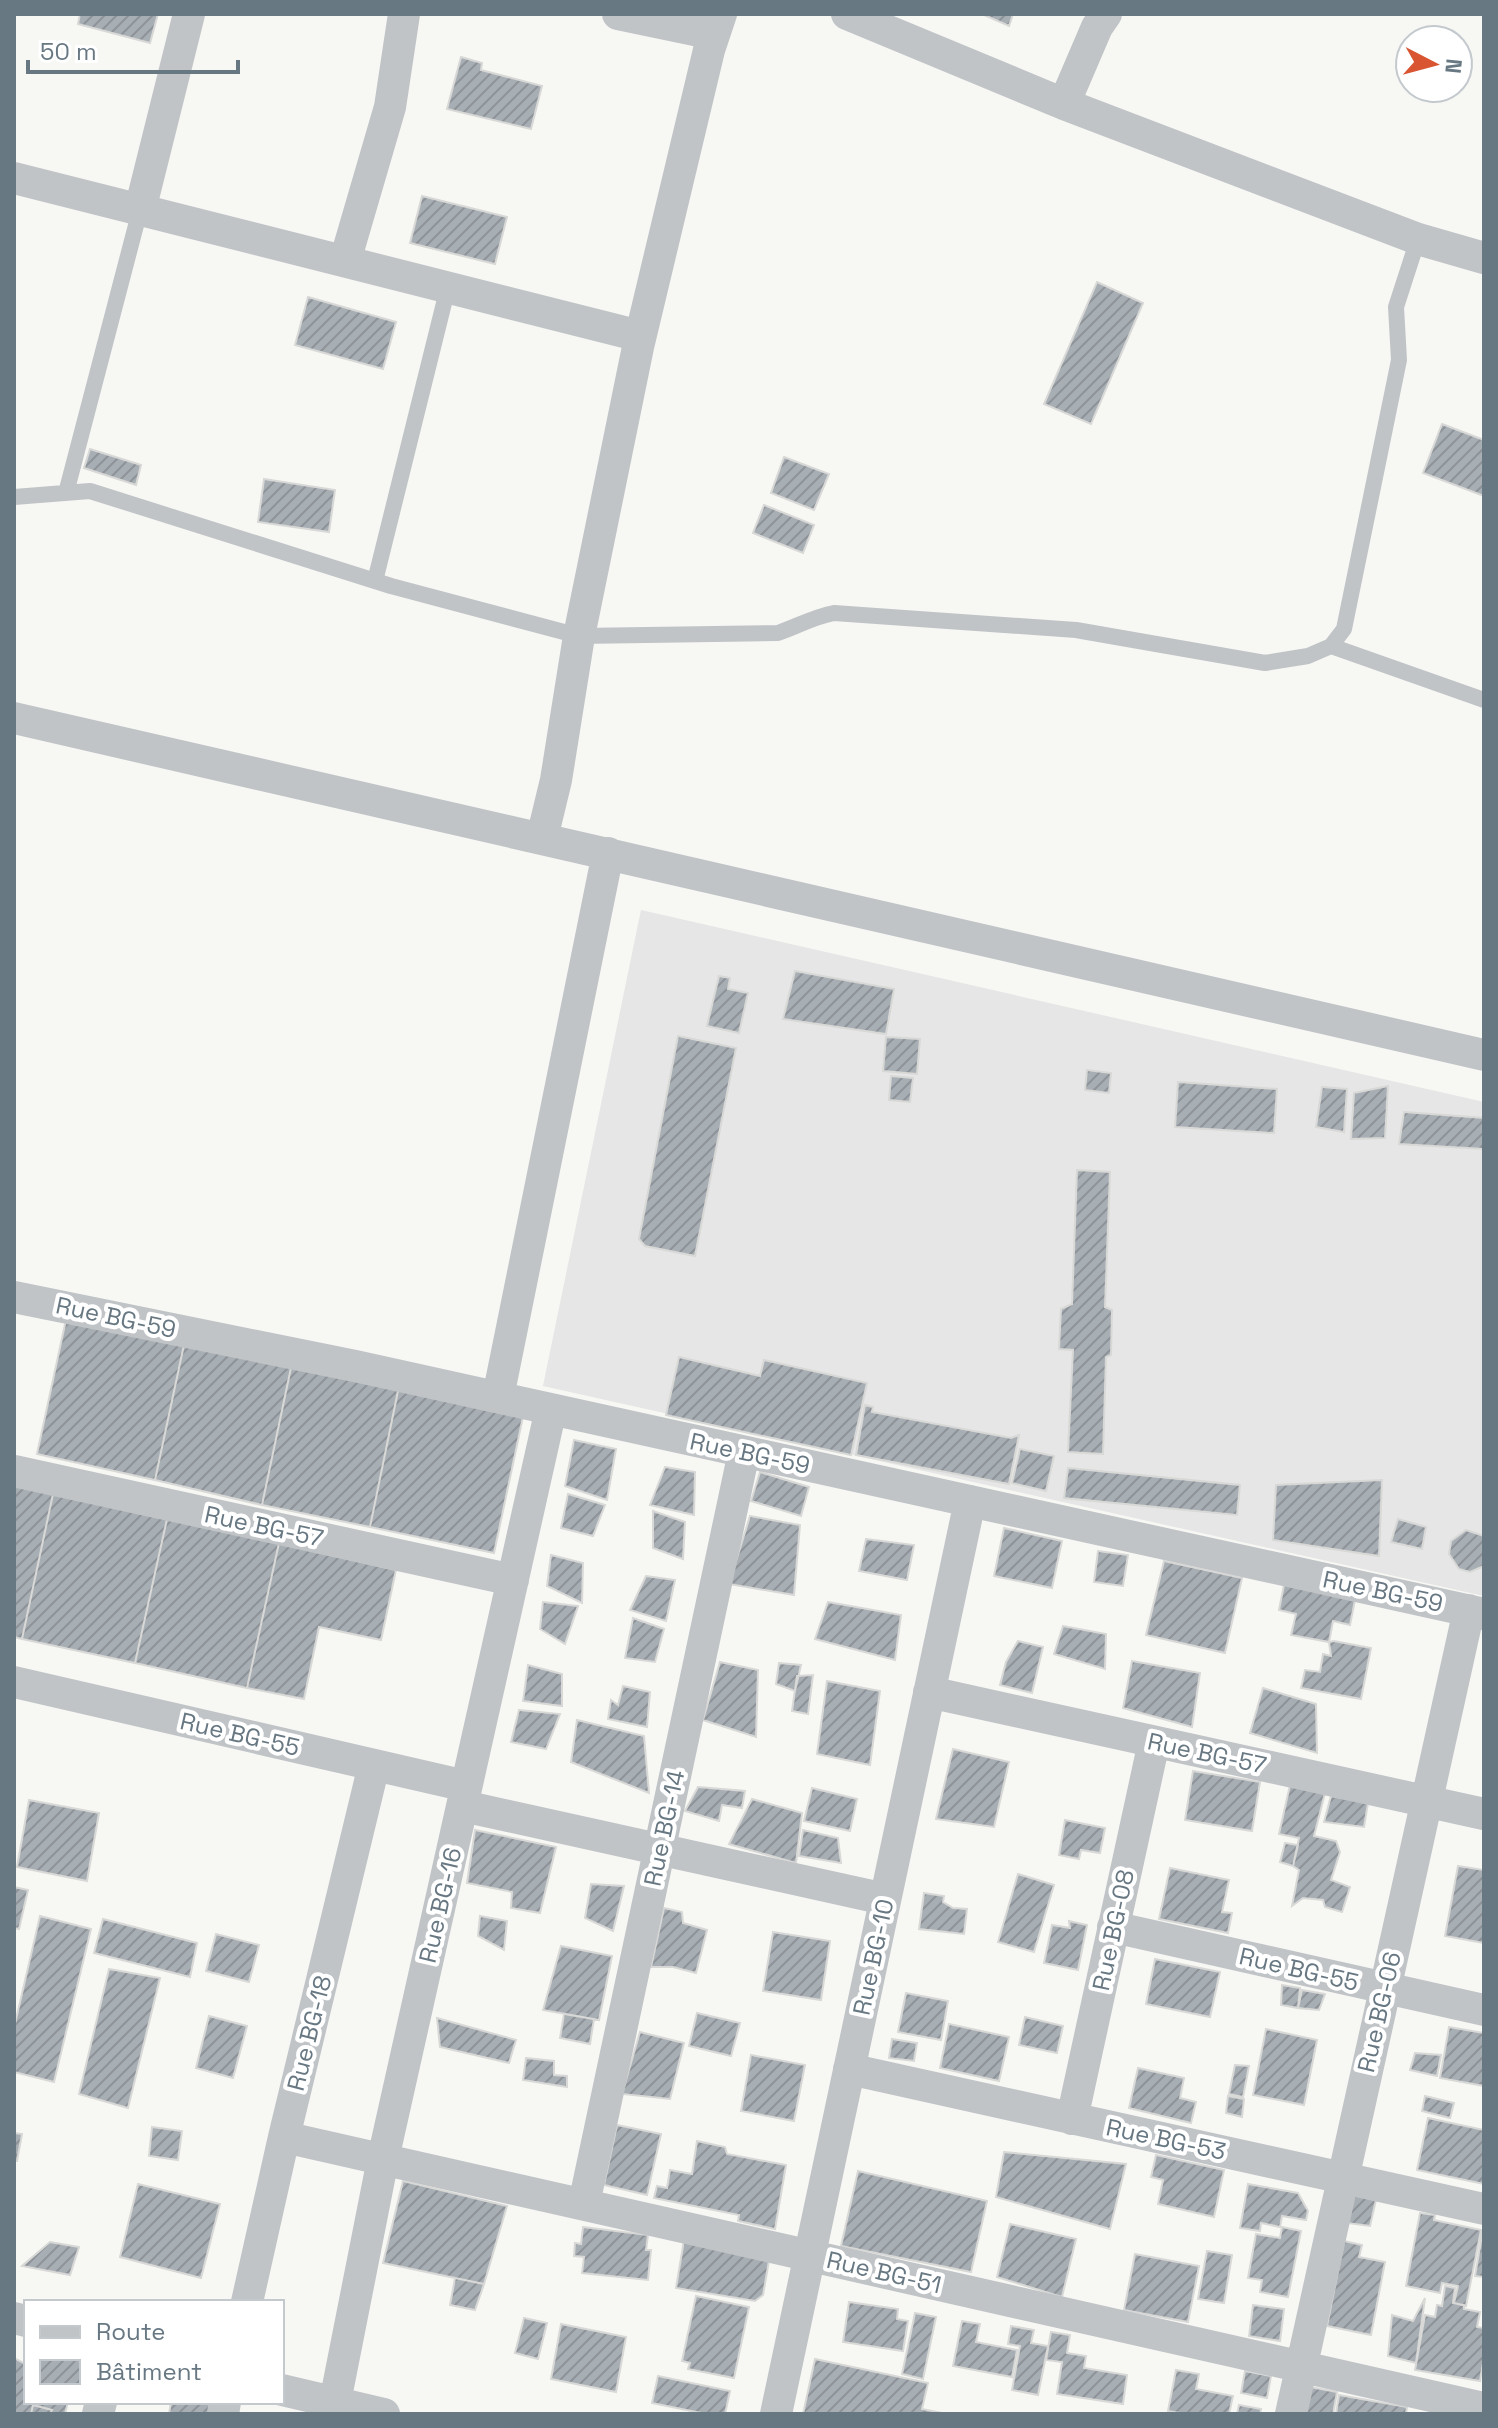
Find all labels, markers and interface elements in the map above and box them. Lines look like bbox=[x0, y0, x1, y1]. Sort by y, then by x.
scale bar bbox=[28, 24, 238, 74]
north arrow bbox=[1394, 24, 1474, 104]
text: 50 m bbox=[40, 36, 97, 67]
text: N bbox=[1439, 57, 1469, 75]
street label: Rue BG-59 bbox=[53, 1289, 179, 1345]
street label: Rue BG-59 bbox=[687, 1425, 813, 1481]
street label: Rue BG-57 bbox=[202, 1498, 326, 1554]
street label: Rue BG-59 bbox=[1320, 1563, 1446, 1619]
street label: Rue BG-55 bbox=[177, 1705, 303, 1763]
street label: Rue BG-57 bbox=[1145, 1725, 1269, 1781]
street label: Rue BG-14 bbox=[637, 1767, 691, 1889]
street label: Rue BG-16 bbox=[412, 1844, 468, 1966]
street label: Rue BG-08 bbox=[1085, 1867, 1141, 1993]
street label: Rue BG-10 bbox=[846, 1896, 900, 2018]
street label: Rue BG-55 bbox=[1236, 1940, 1362, 1998]
street label: Rue BG-06 bbox=[1350, 1949, 1408, 2075]
street label: Rue BG-18 bbox=[280, 1972, 338, 2094]
street label: Rue BG-53 bbox=[1103, 2111, 1229, 2167]
street label: Rue BG-51 bbox=[824, 2244, 944, 2300]
legend bbox=[24, 2300, 284, 2404]
text: Route bbox=[96, 2316, 165, 2347]
text: Bâtiment bbox=[96, 2356, 202, 2387]

